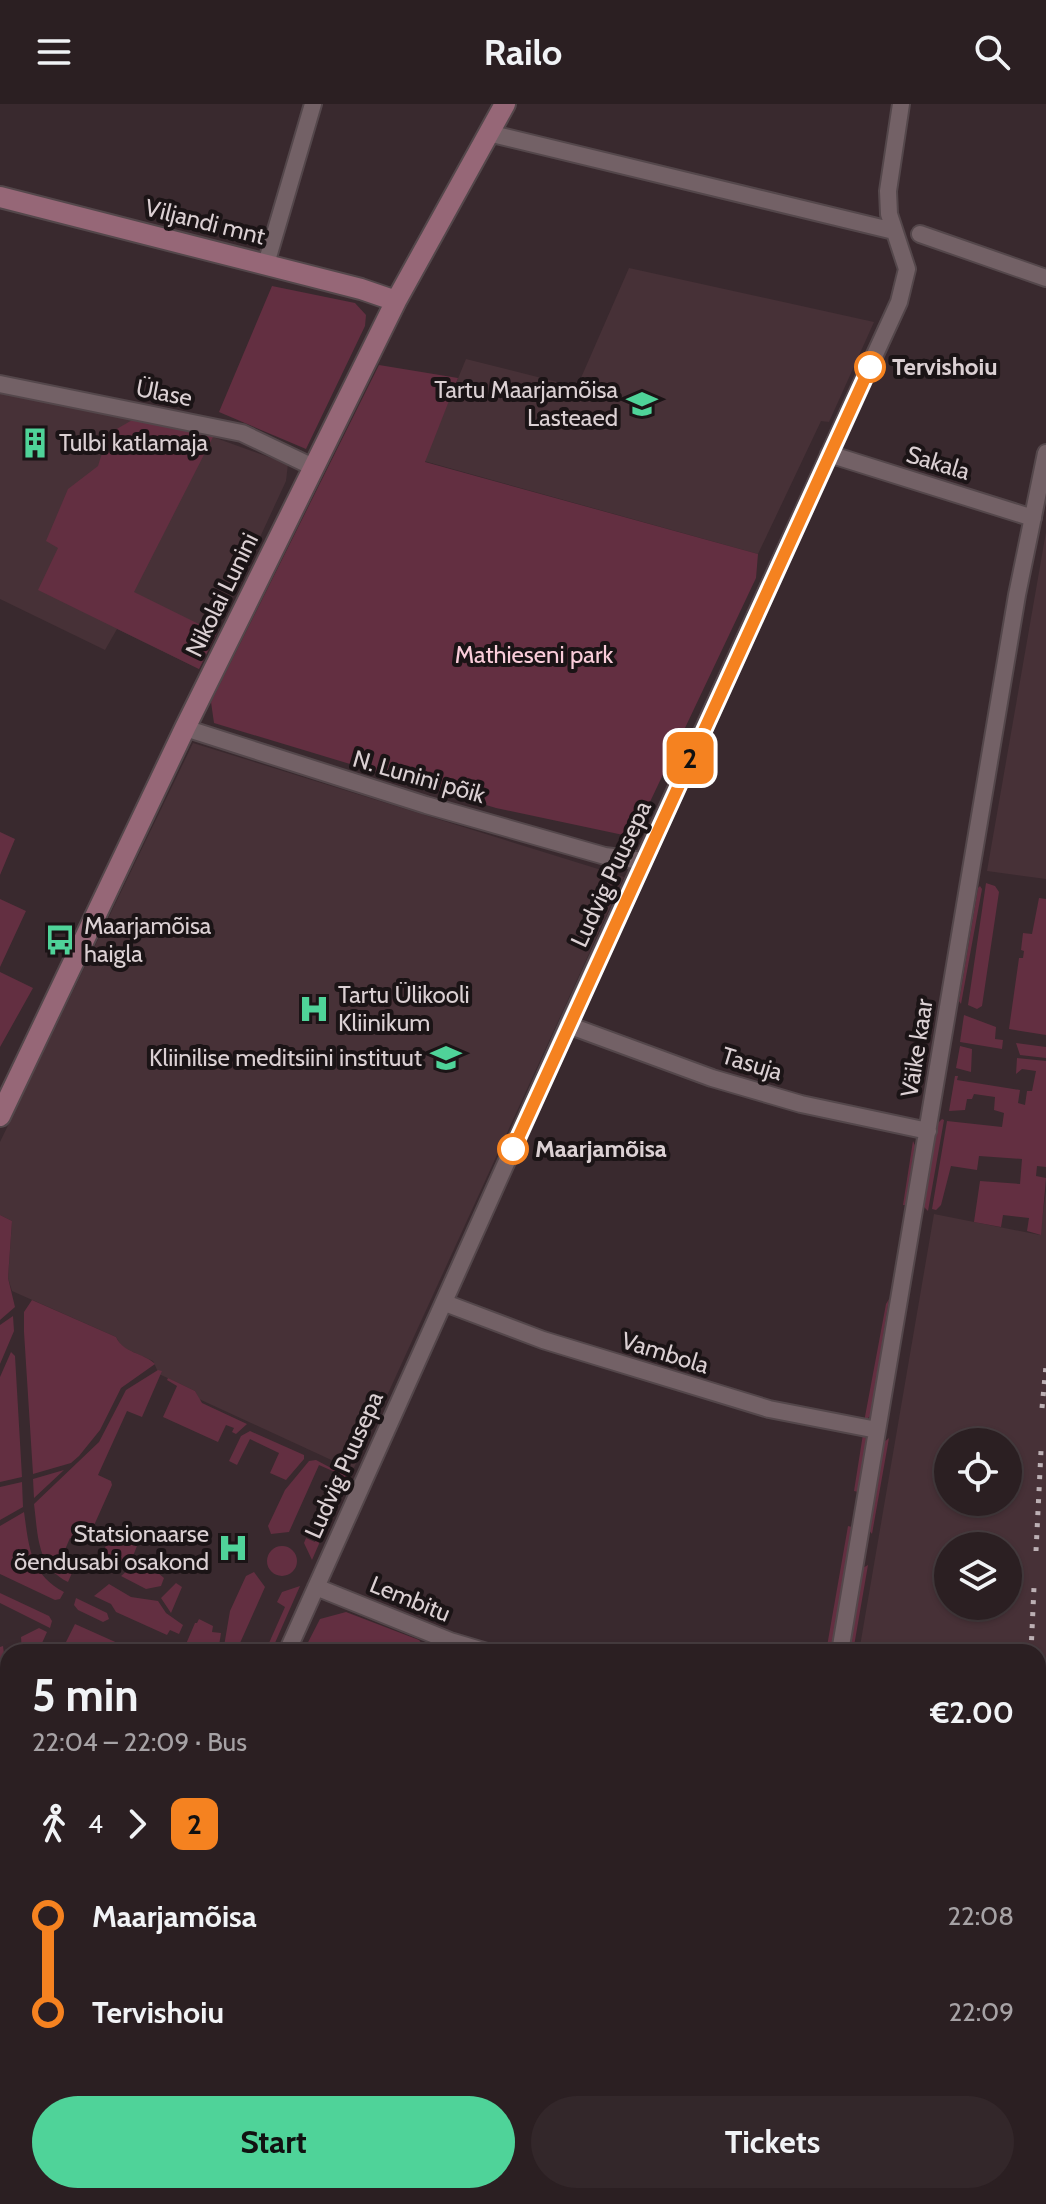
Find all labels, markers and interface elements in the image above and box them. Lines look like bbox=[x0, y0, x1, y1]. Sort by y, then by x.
icon: menu bbox=[32, 30, 76, 74]
text: Railo bbox=[484, 30, 562, 74]
icon: search bbox=[970, 30, 1014, 74]
street label: Viljandi mnt bbox=[142, 193, 268, 250]
marker: Tervishoiu bbox=[855, 352, 885, 382]
place label: Tervishoiu bbox=[892, 352, 998, 381]
street label: Ülase bbox=[134, 373, 195, 412]
place label: Tartu Maarjamõisa Lasteaed bbox=[434, 375, 618, 432]
school or university icon: Tartu Maarjamõisa Lasteaed bbox=[625, 387, 659, 421]
building icon: Tulbi katlamaja bbox=[18, 426, 52, 460]
place label: Tulbi katlamaja bbox=[59, 428, 209, 457]
street label: Sakala bbox=[903, 439, 974, 486]
street label: Nikolai Lunini bbox=[179, 528, 264, 661]
park label: Mathieseni park bbox=[455, 640, 613, 669]
line badge: 2 bbox=[664, 732, 716, 784]
text: 2 bbox=[683, 741, 697, 775]
street label: N. Lunini põik bbox=[350, 744, 489, 809]
street label: Ludvig Puusepa bbox=[564, 796, 657, 951]
place label: Maarjamõisa haigla bbox=[84, 911, 212, 968]
bus stop icon: Maarjamõisa haigla bbox=[43, 923, 77, 957]
place label: Tartu Ülikooli Kliinikum bbox=[338, 980, 470, 1037]
hospital icon: Tartu Ülikooli Kliinikum bbox=[297, 992, 331, 1026]
street label: Väike kaar bbox=[894, 996, 939, 1099]
school or university icon: Kliinilise meditsiini instituut bbox=[429, 1041, 463, 1075]
street label: Tasuja bbox=[718, 1041, 786, 1087]
place label: Kliinilise meditsiini instituut bbox=[149, 1043, 422, 1072]
marker: Maarjamõisa bbox=[498, 1134, 528, 1164]
place label: Maarjamõisa bbox=[535, 1134, 667, 1163]
street label: Vambola bbox=[618, 1326, 713, 1380]
street label: Ludvig Puusepa bbox=[298, 1386, 389, 1543]
map controls bbox=[934, 1428, 1022, 1620]
button: locate bbox=[934, 1428, 1022, 1516]
place label: Statsionaarse õendusabi osakond bbox=[14, 1519, 209, 1576]
hospital icon: Statsionaarse õendusabi osakond bbox=[216, 1531, 250, 1565]
button: layers bbox=[934, 1532, 1022, 1620]
street label: Lembitu bbox=[366, 1569, 455, 1628]
text: 5 min bbox=[32, 1669, 139, 1722]
text: €2.00 bbox=[930, 1694, 1014, 1731]
text: 22:04 – 22:09 · Bus bbox=[32, 1726, 247, 1758]
icon: walk bbox=[32, 1802, 76, 1846]
icon: forward bbox=[115, 1802, 159, 1846]
text: 2 bbox=[187, 1807, 202, 1841]
text: 4 bbox=[88, 1808, 103, 1840]
text: Maarjamõisa bbox=[92, 1898, 257, 1935]
text: 22:08 bbox=[947, 1900, 1014, 1932]
text: Tervishoiu bbox=[92, 1994, 224, 2031]
text: 22:09 bbox=[948, 1996, 1014, 2028]
button: Start bbox=[32, 2096, 515, 2188]
button: Tickets bbox=[531, 2096, 1014, 2188]

